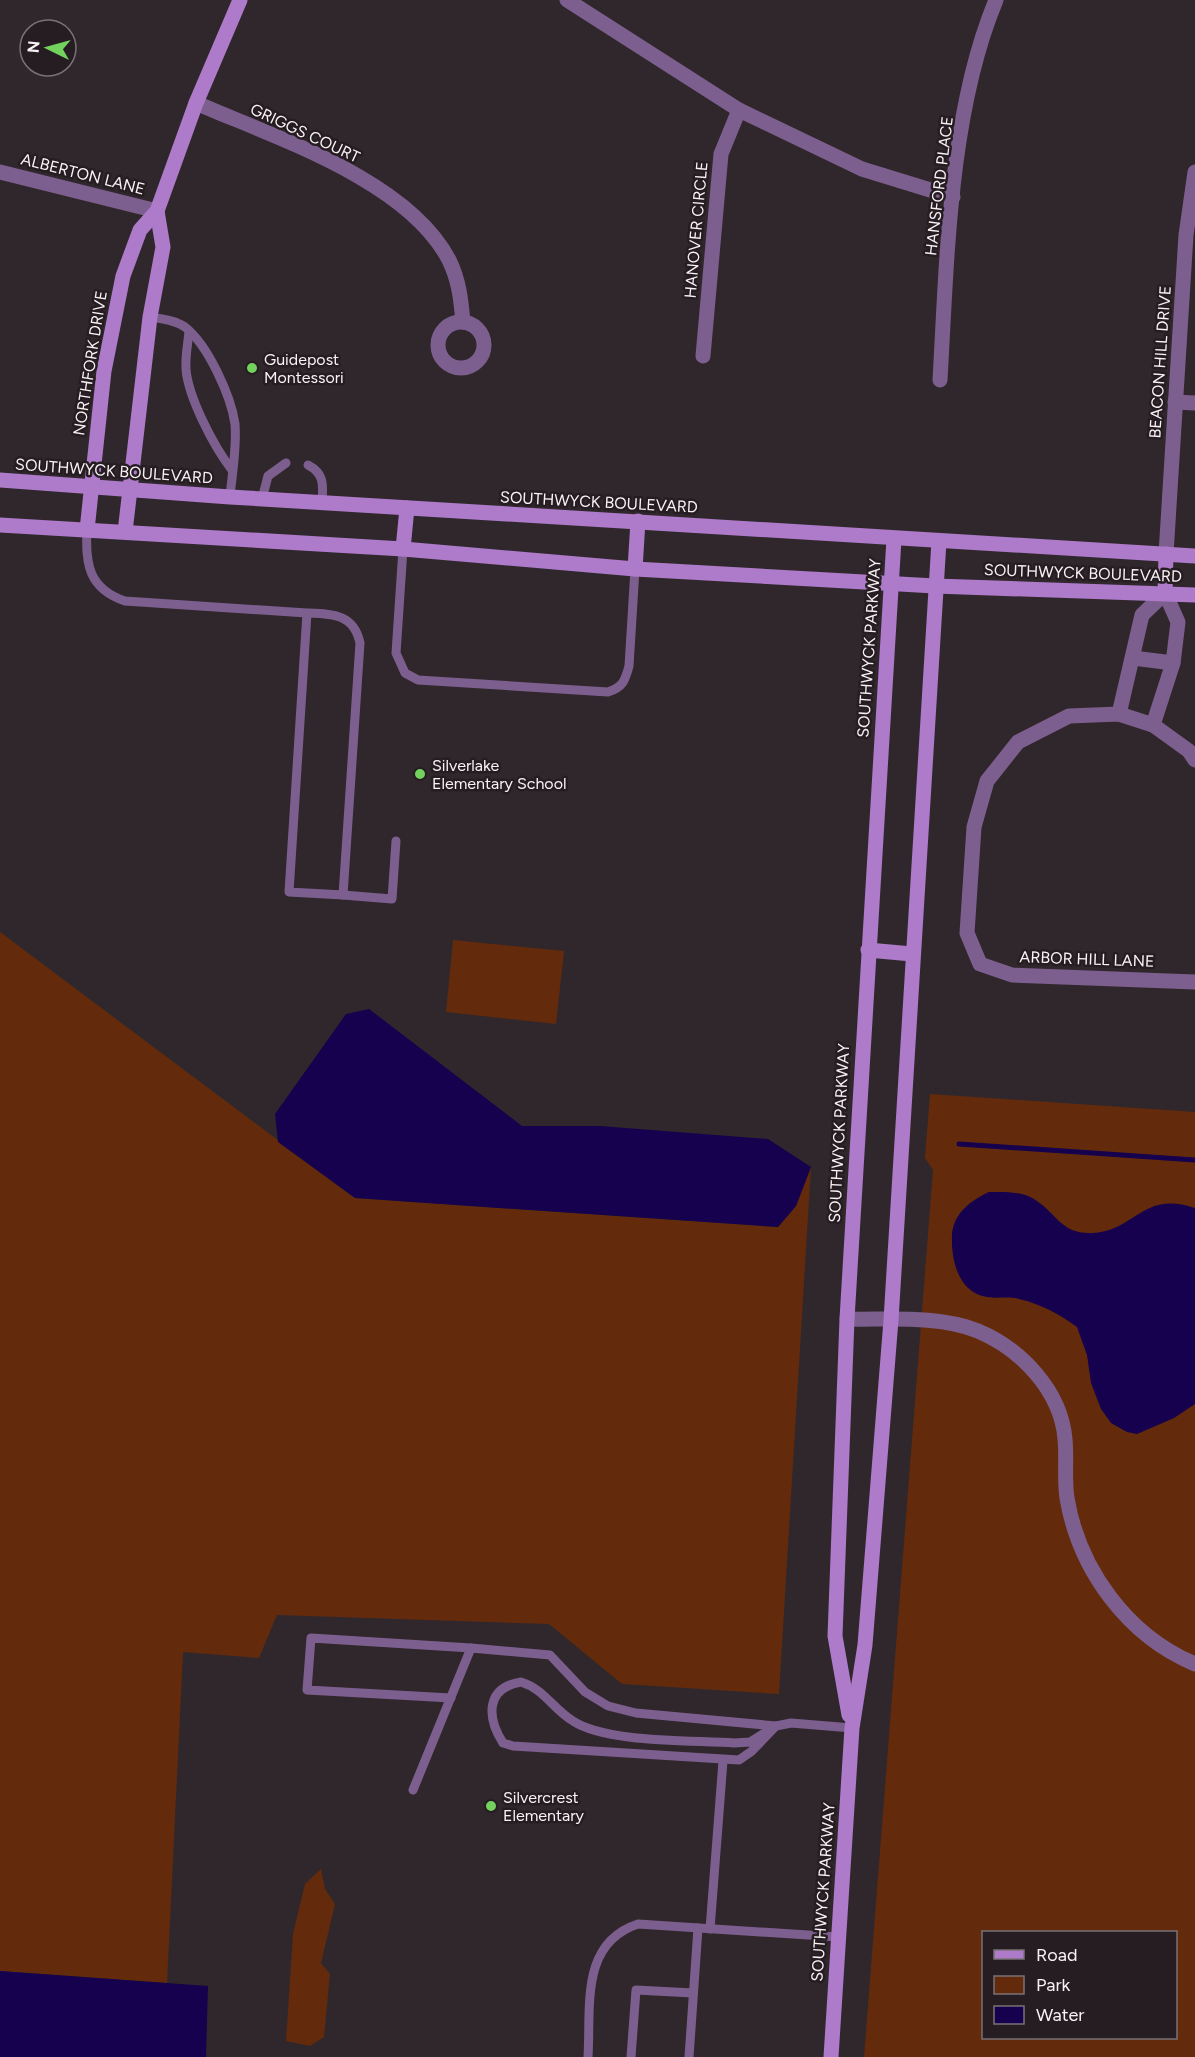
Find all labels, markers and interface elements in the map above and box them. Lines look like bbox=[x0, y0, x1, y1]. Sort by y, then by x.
north arrow bbox=[18, 18, 78, 78]
text: N bbox=[24, 40, 44, 54]
street label: GRIGGS COURT bbox=[247, 99, 363, 167]
street label: HANSFORD PLACE bbox=[921, 115, 957, 257]
street label: ALBERTON LANE bbox=[19, 149, 147, 199]
street label: HANOVER CIRCLE bbox=[681, 161, 711, 299]
street label: BEACON HILL DRIVE bbox=[1145, 285, 1175, 439]
street label: NORTHFORK DRIVE bbox=[69, 289, 111, 437]
place label: Guidepost Montessori bbox=[264, 350, 344, 387]
marker: Guidepost Montessori bbox=[245, 361, 259, 375]
street label: SOUTHWYCK BOULEVARD bbox=[15, 455, 213, 487]
street label: SOUTHWYCK BOULEVARD bbox=[500, 487, 698, 517]
street label: SOUTHWYCK PARKWAY bbox=[853, 557, 885, 738]
street label: SOUTHWYCK BOULEVARD bbox=[984, 560, 1182, 586]
place label: Silverlake Elementary School bbox=[432, 756, 566, 793]
marker: Silverlake Elementary School bbox=[413, 767, 427, 781]
street label: ARBOR HILL LANE bbox=[1019, 947, 1155, 971]
street label: SOUTHWYCK PARKWAY bbox=[825, 1043, 853, 1223]
place label: Silvercrest Elementary bbox=[503, 1788, 585, 1825]
marker: Silvercrest Elementary bbox=[484, 1799, 498, 1813]
street label: SOUTHWYCK PARKWAY bbox=[807, 1801, 839, 1982]
legend bbox=[982, 1931, 1177, 2039]
text: Road bbox=[1036, 1944, 1077, 1966]
text: Park bbox=[1036, 1974, 1071, 1996]
text: Water bbox=[1036, 2004, 1084, 2026]

